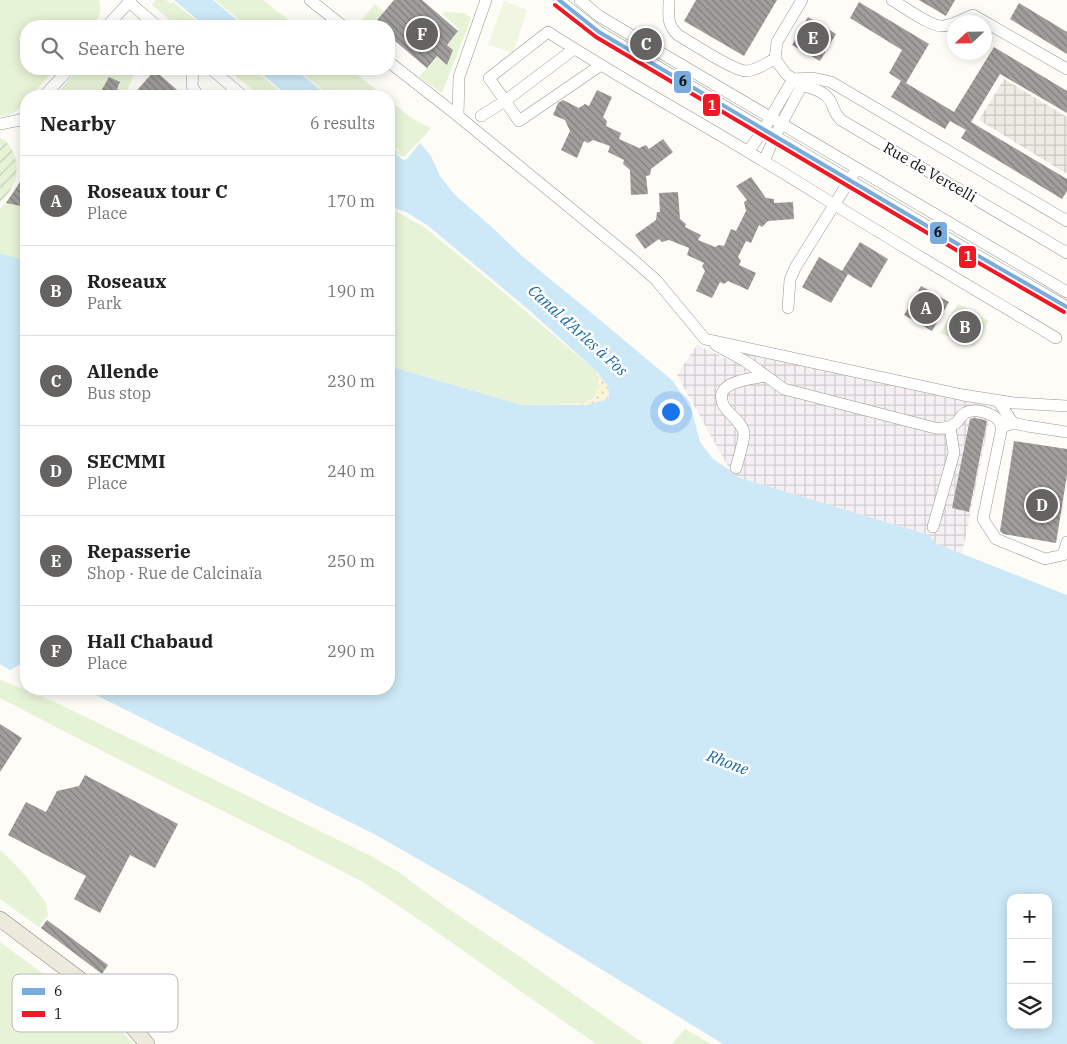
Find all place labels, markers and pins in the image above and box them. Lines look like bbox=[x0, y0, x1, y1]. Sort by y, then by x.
pin: F bbox=[406, 15, 438, 53]
pin: E bbox=[797, 19, 829, 57]
pin: C bbox=[630, 25, 662, 63]
pin: A bbox=[910, 289, 942, 327]
pin: B bbox=[949, 308, 981, 346]
pin: D bbox=[1026, 486, 1058, 524]

